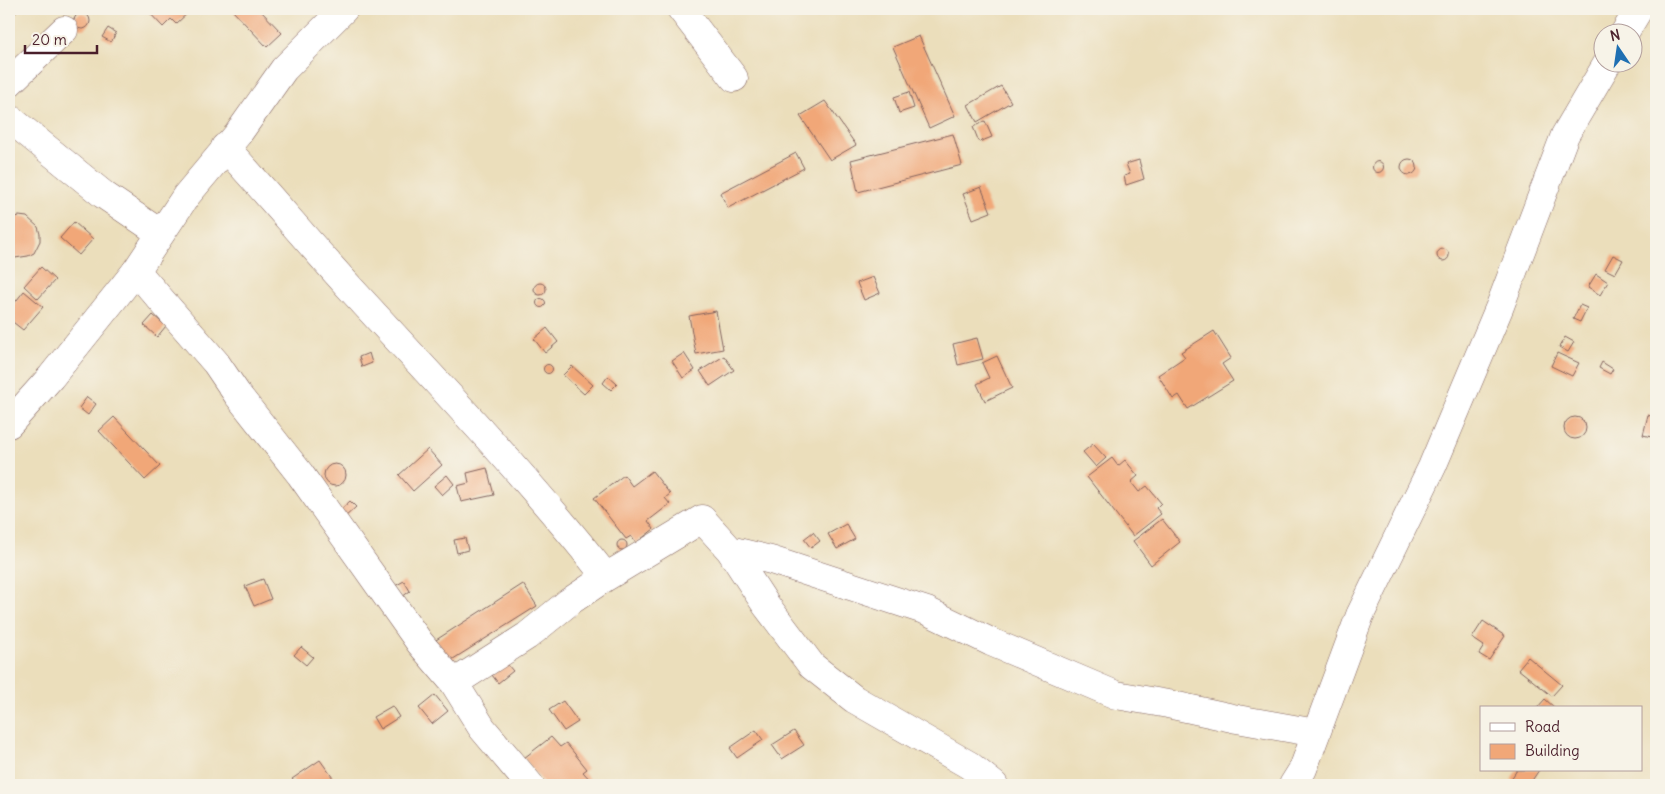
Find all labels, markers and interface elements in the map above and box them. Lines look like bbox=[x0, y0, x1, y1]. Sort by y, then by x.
scale bar bbox=[25, 22, 98, 54]
north arrow bbox=[1592, 22, 1642, 72]
text: N bbox=[1608, 25, 1622, 45]
text: 20 m bbox=[32, 30, 67, 49]
legend bbox=[1480, 706, 1642, 772]
text: Road bbox=[1525, 717, 1560, 736]
text: Building bbox=[1525, 741, 1580, 760]

